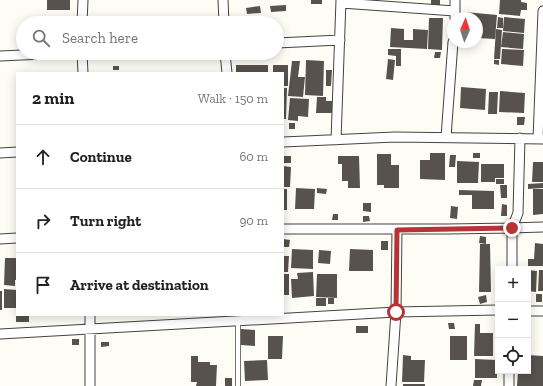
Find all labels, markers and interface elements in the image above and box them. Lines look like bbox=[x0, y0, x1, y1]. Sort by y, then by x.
north arrow bbox=[447, 12, 483, 48]
search box bbox=[16, 16, 284, 60]
icon: search bbox=[30, 27, 52, 49]
text: Search here bbox=[62, 29, 138, 47]
text: 2 min bbox=[32, 88, 74, 108]
text: Walk · 150 m bbox=[198, 91, 268, 106]
icon: ahead bbox=[32, 146, 54, 168]
text: Continue bbox=[70, 148, 132, 166]
text: 60 m bbox=[239, 149, 268, 164]
icon: right bbox=[32, 210, 54, 232]
text: Turn right bbox=[70, 212, 141, 230]
text: 90 m bbox=[239, 213, 268, 228]
route end bbox=[503, 219, 521, 237]
map controls bbox=[495, 266, 531, 374]
button: + bbox=[495, 266, 531, 302]
icon: arrive bbox=[32, 274, 54, 296]
text: Arrive at destination bbox=[70, 276, 209, 294]
button: − bbox=[495, 302, 531, 338]
route start bbox=[387, 303, 405, 321]
button: locate bbox=[495, 338, 531, 374]

